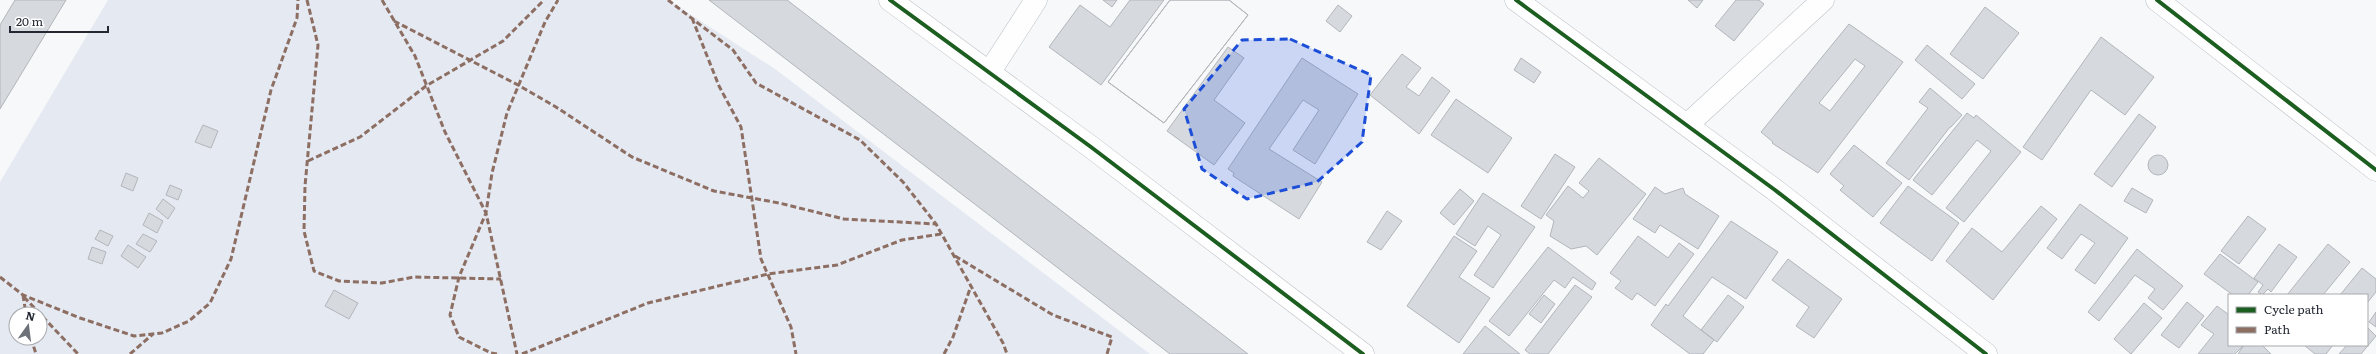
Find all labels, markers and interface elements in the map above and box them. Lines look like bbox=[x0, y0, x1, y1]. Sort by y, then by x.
scale bar bbox=[10, 8, 108, 34]
text: 20 m bbox=[16, 12, 43, 30]
legend bbox=[2228, 294, 2368, 346]
text: Cycle path bbox=[2264, 300, 2324, 318]
north arrow bbox=[8, 306, 48, 346]
text: N bbox=[24, 306, 37, 324]
text: Path bbox=[2264, 320, 2290, 338]

